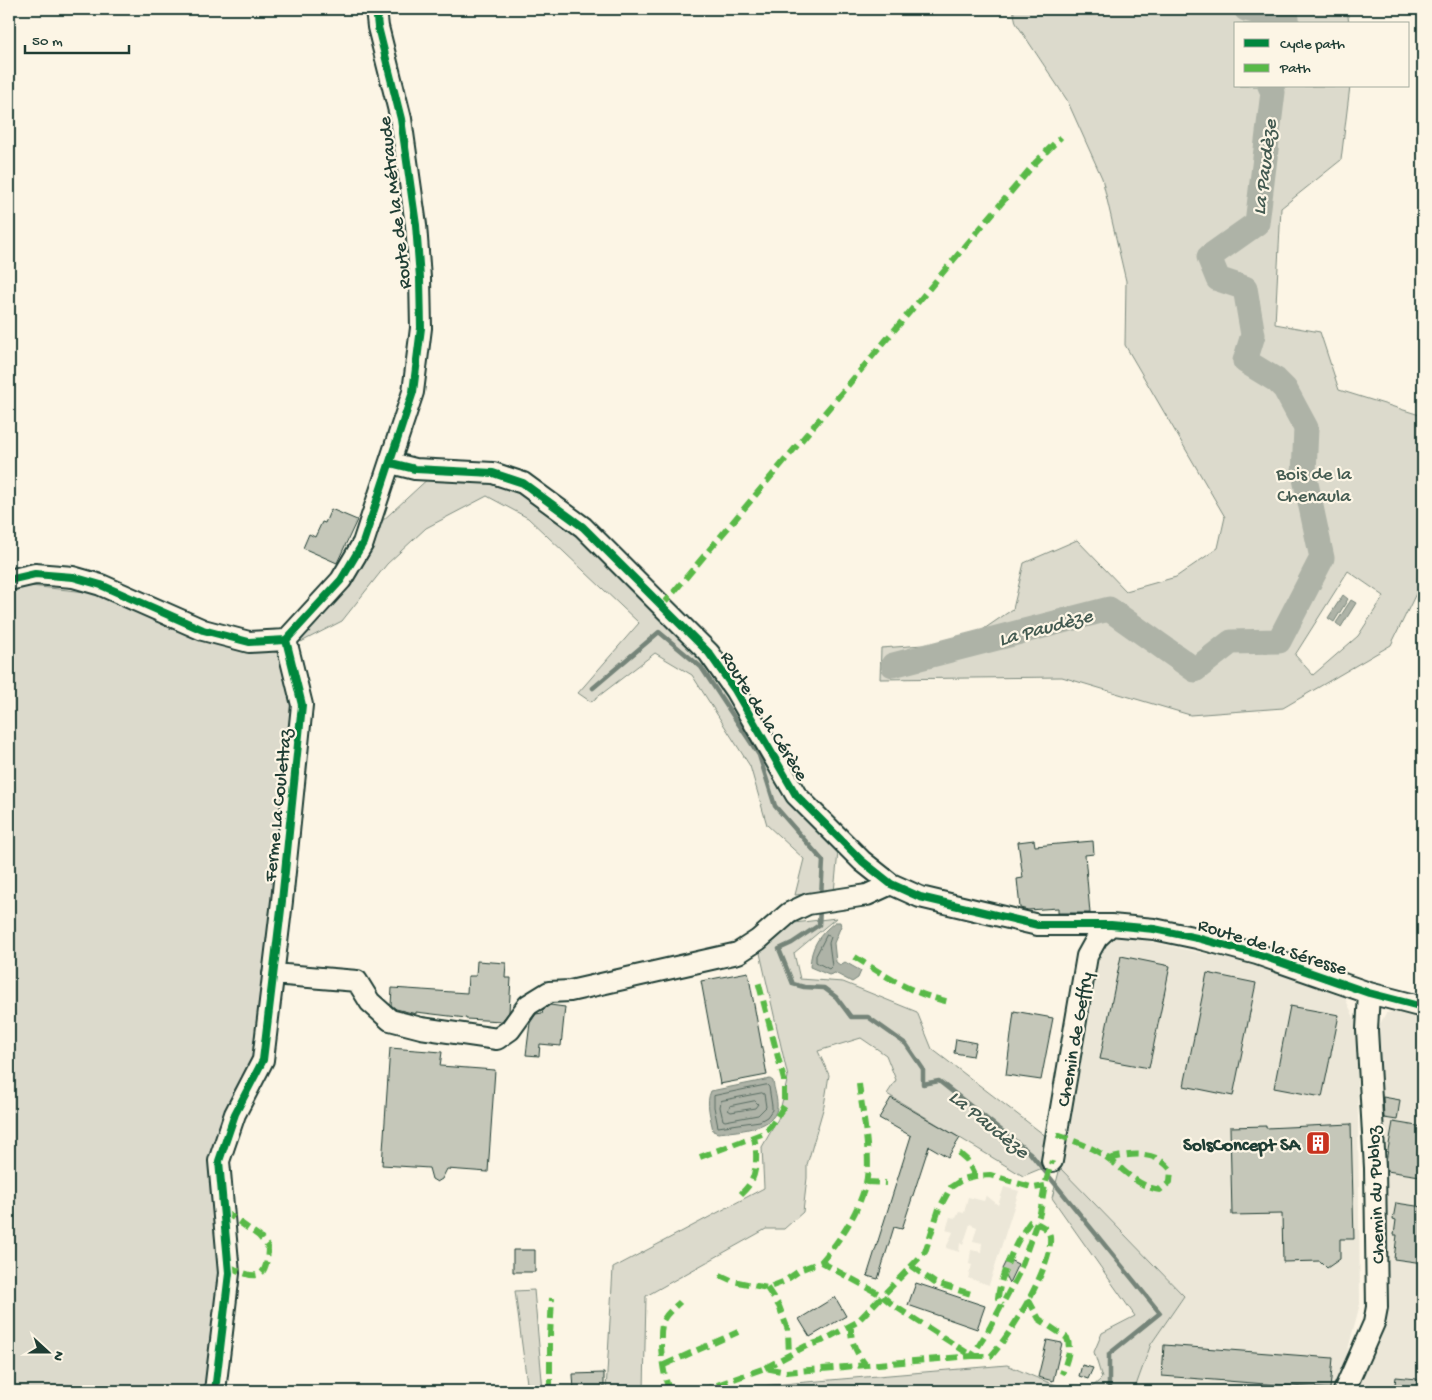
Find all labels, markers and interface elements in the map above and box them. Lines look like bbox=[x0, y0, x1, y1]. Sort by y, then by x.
scale bar bbox=[25, 22, 129, 54]
legend bbox=[1234, 22, 1410, 88]
text: 50 m bbox=[32, 33, 63, 51]
text: Cycle path bbox=[1280, 36, 1345, 54]
text: Path bbox=[1279, 60, 1311, 78]
street label: Route de la Métraude bbox=[374, 115, 418, 290]
water label: La Paudèze bbox=[1249, 118, 1284, 216]
park label: Bois de la Chenaula bbox=[1275, 464, 1353, 509]
water label: La Paudèze bbox=[997, 606, 1096, 653]
street label: Route de la Cérèce bbox=[714, 648, 812, 786]
street label: Ferme La Coulettaz bbox=[260, 727, 299, 884]
street label: Route de la Séresse bbox=[1195, 915, 1349, 982]
street label: Chemin de Geffry bbox=[1053, 970, 1100, 1109]
water label: La Paudèze bbox=[943, 1087, 1033, 1165]
street label: Chemin du Publoz bbox=[1364, 1125, 1391, 1264]
building icon: SolsConcept SA bbox=[1305, 1130, 1331, 1156]
place label: SolsConcept SA bbox=[1183, 1135, 1302, 1158]
north arrow bbox=[22, 1328, 72, 1378]
text: N bbox=[48, 1348, 67, 1363]

